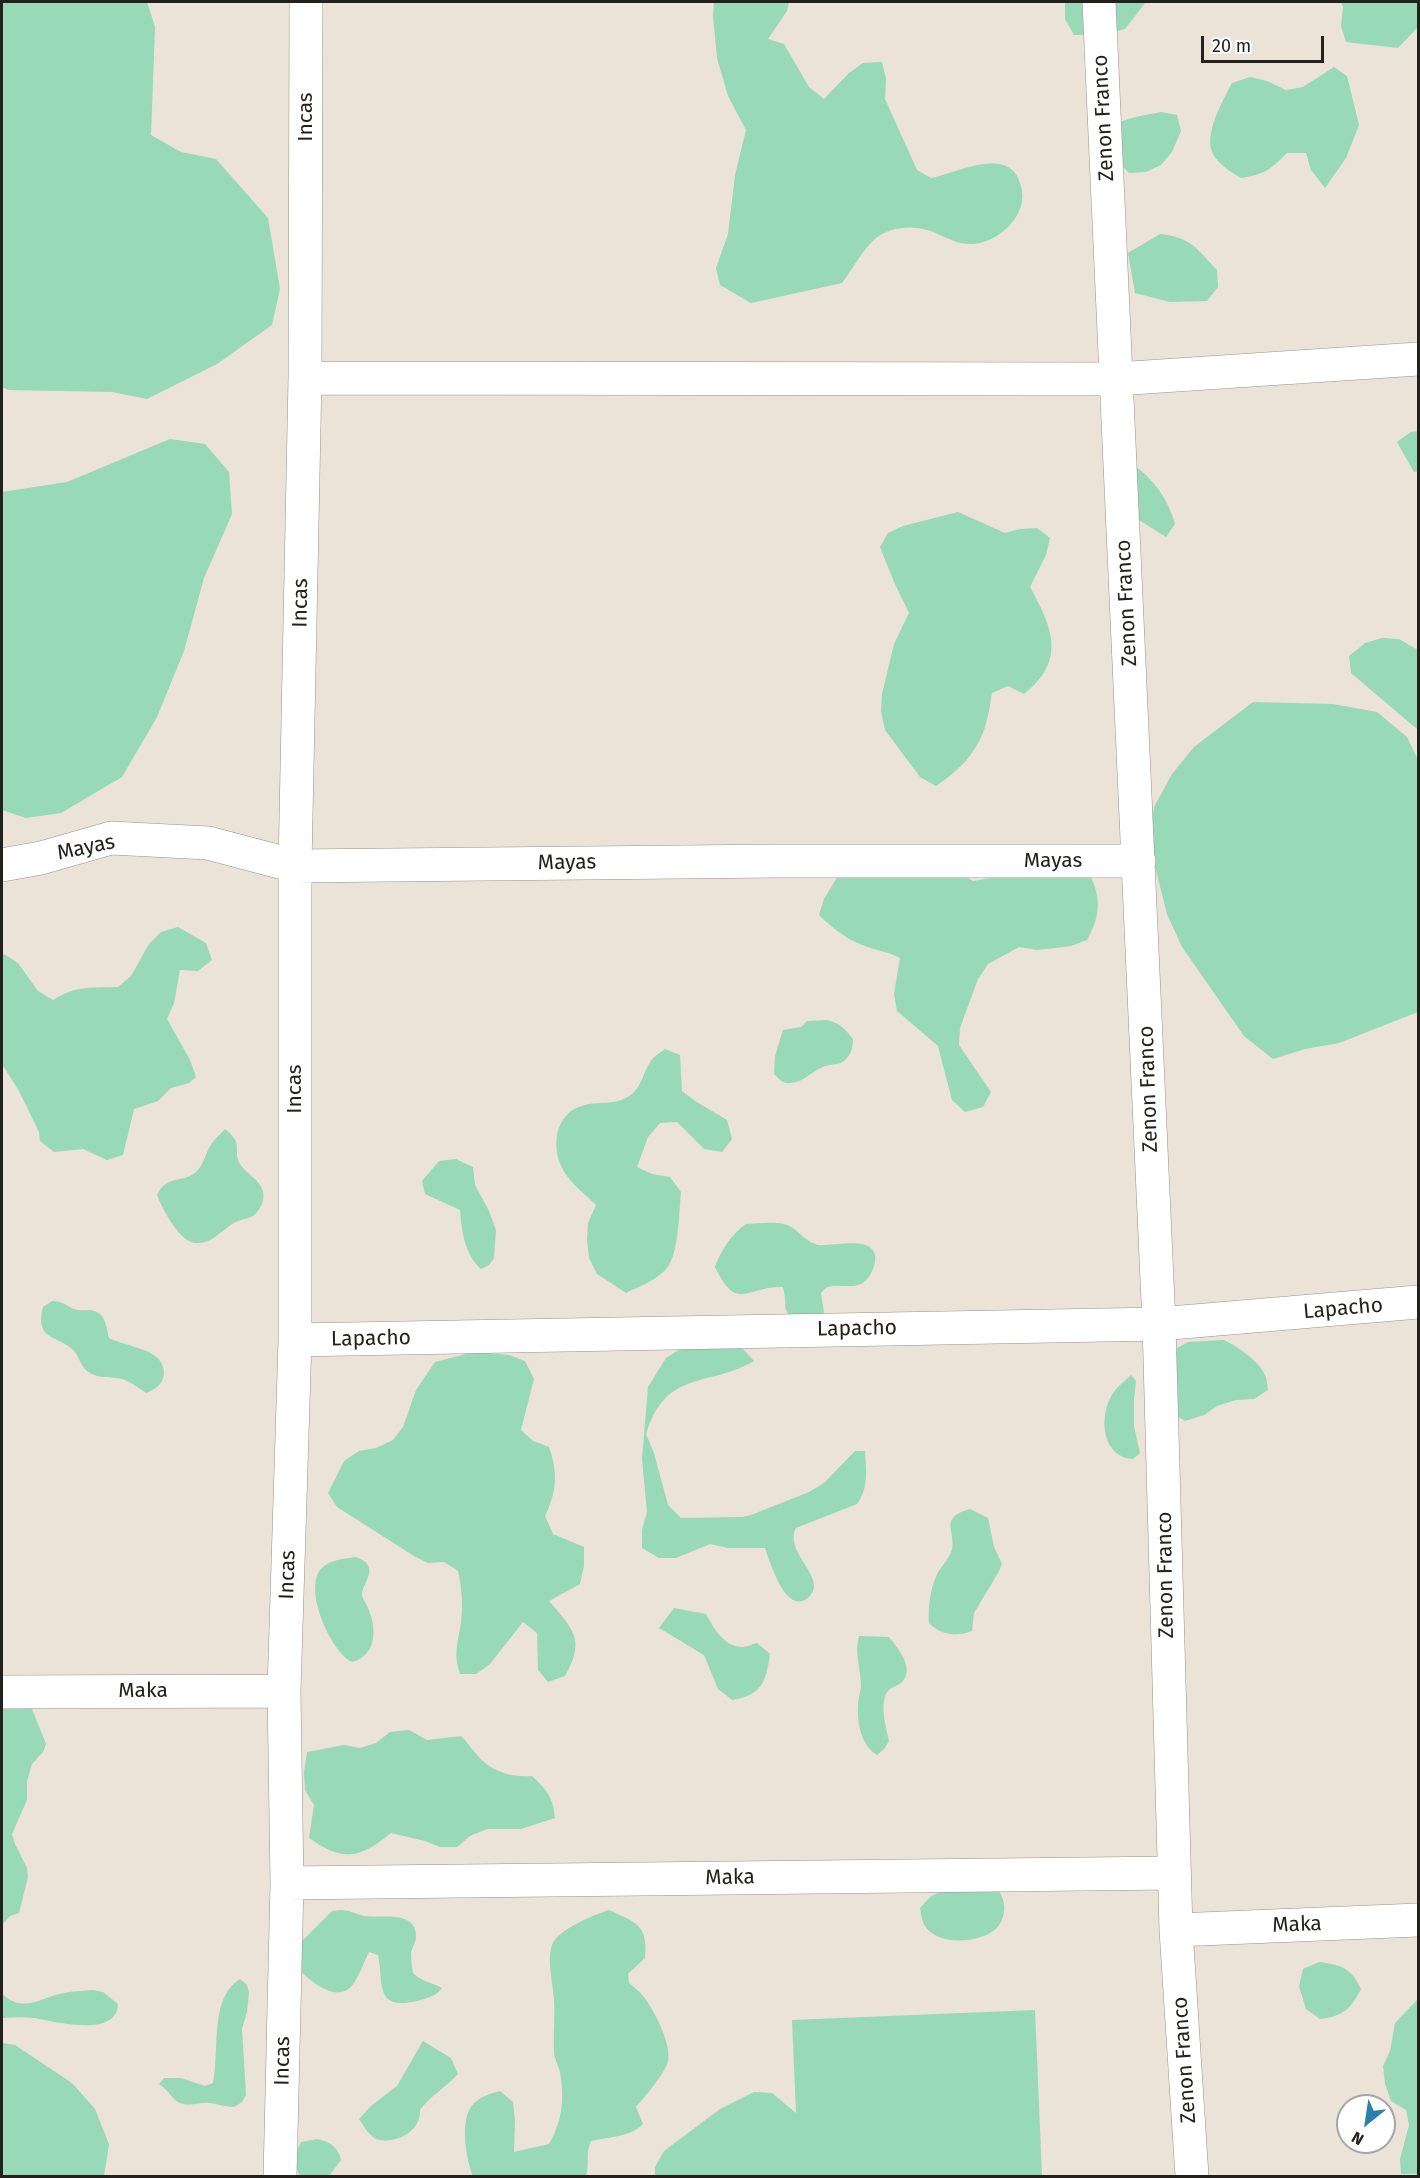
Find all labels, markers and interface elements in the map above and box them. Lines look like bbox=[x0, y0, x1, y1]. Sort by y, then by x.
scale bar bbox=[1204, 24, 1327, 62]
text: 20 m bbox=[1212, 35, 1251, 57]
street label: Zenon Franco bbox=[1088, 54, 1120, 182]
street label: Incas bbox=[293, 92, 319, 142]
street label: Zenon Franco bbox=[1111, 539, 1143, 667]
street label: Incas bbox=[288, 578, 314, 628]
street label: Mayas bbox=[55, 830, 117, 866]
street label: Mayas bbox=[1024, 848, 1082, 874]
street label: Mayas bbox=[538, 850, 596, 876]
street label: Zenon Franco bbox=[1134, 1025, 1164, 1153]
street label: Incas bbox=[282, 1064, 308, 1114]
street label: Lapacho bbox=[1302, 1293, 1384, 1325]
street label: Lapacho bbox=[817, 1316, 897, 1342]
street label: Lapacho bbox=[331, 1326, 411, 1352]
street label: Zenon Franco bbox=[1152, 1511, 1180, 1639]
street label: Incas bbox=[275, 1550, 301, 1600]
street label: Maka bbox=[118, 1678, 168, 1704]
street label: Maka bbox=[705, 1865, 755, 1891]
street label: Maka bbox=[1272, 1912, 1322, 1938]
street label: Zenon Franco bbox=[1168, 1996, 1202, 2124]
street label: Incas bbox=[270, 2036, 296, 2086]
north arrow bbox=[1336, 2094, 1396, 2154]
text: N bbox=[1348, 2127, 1367, 2149]

